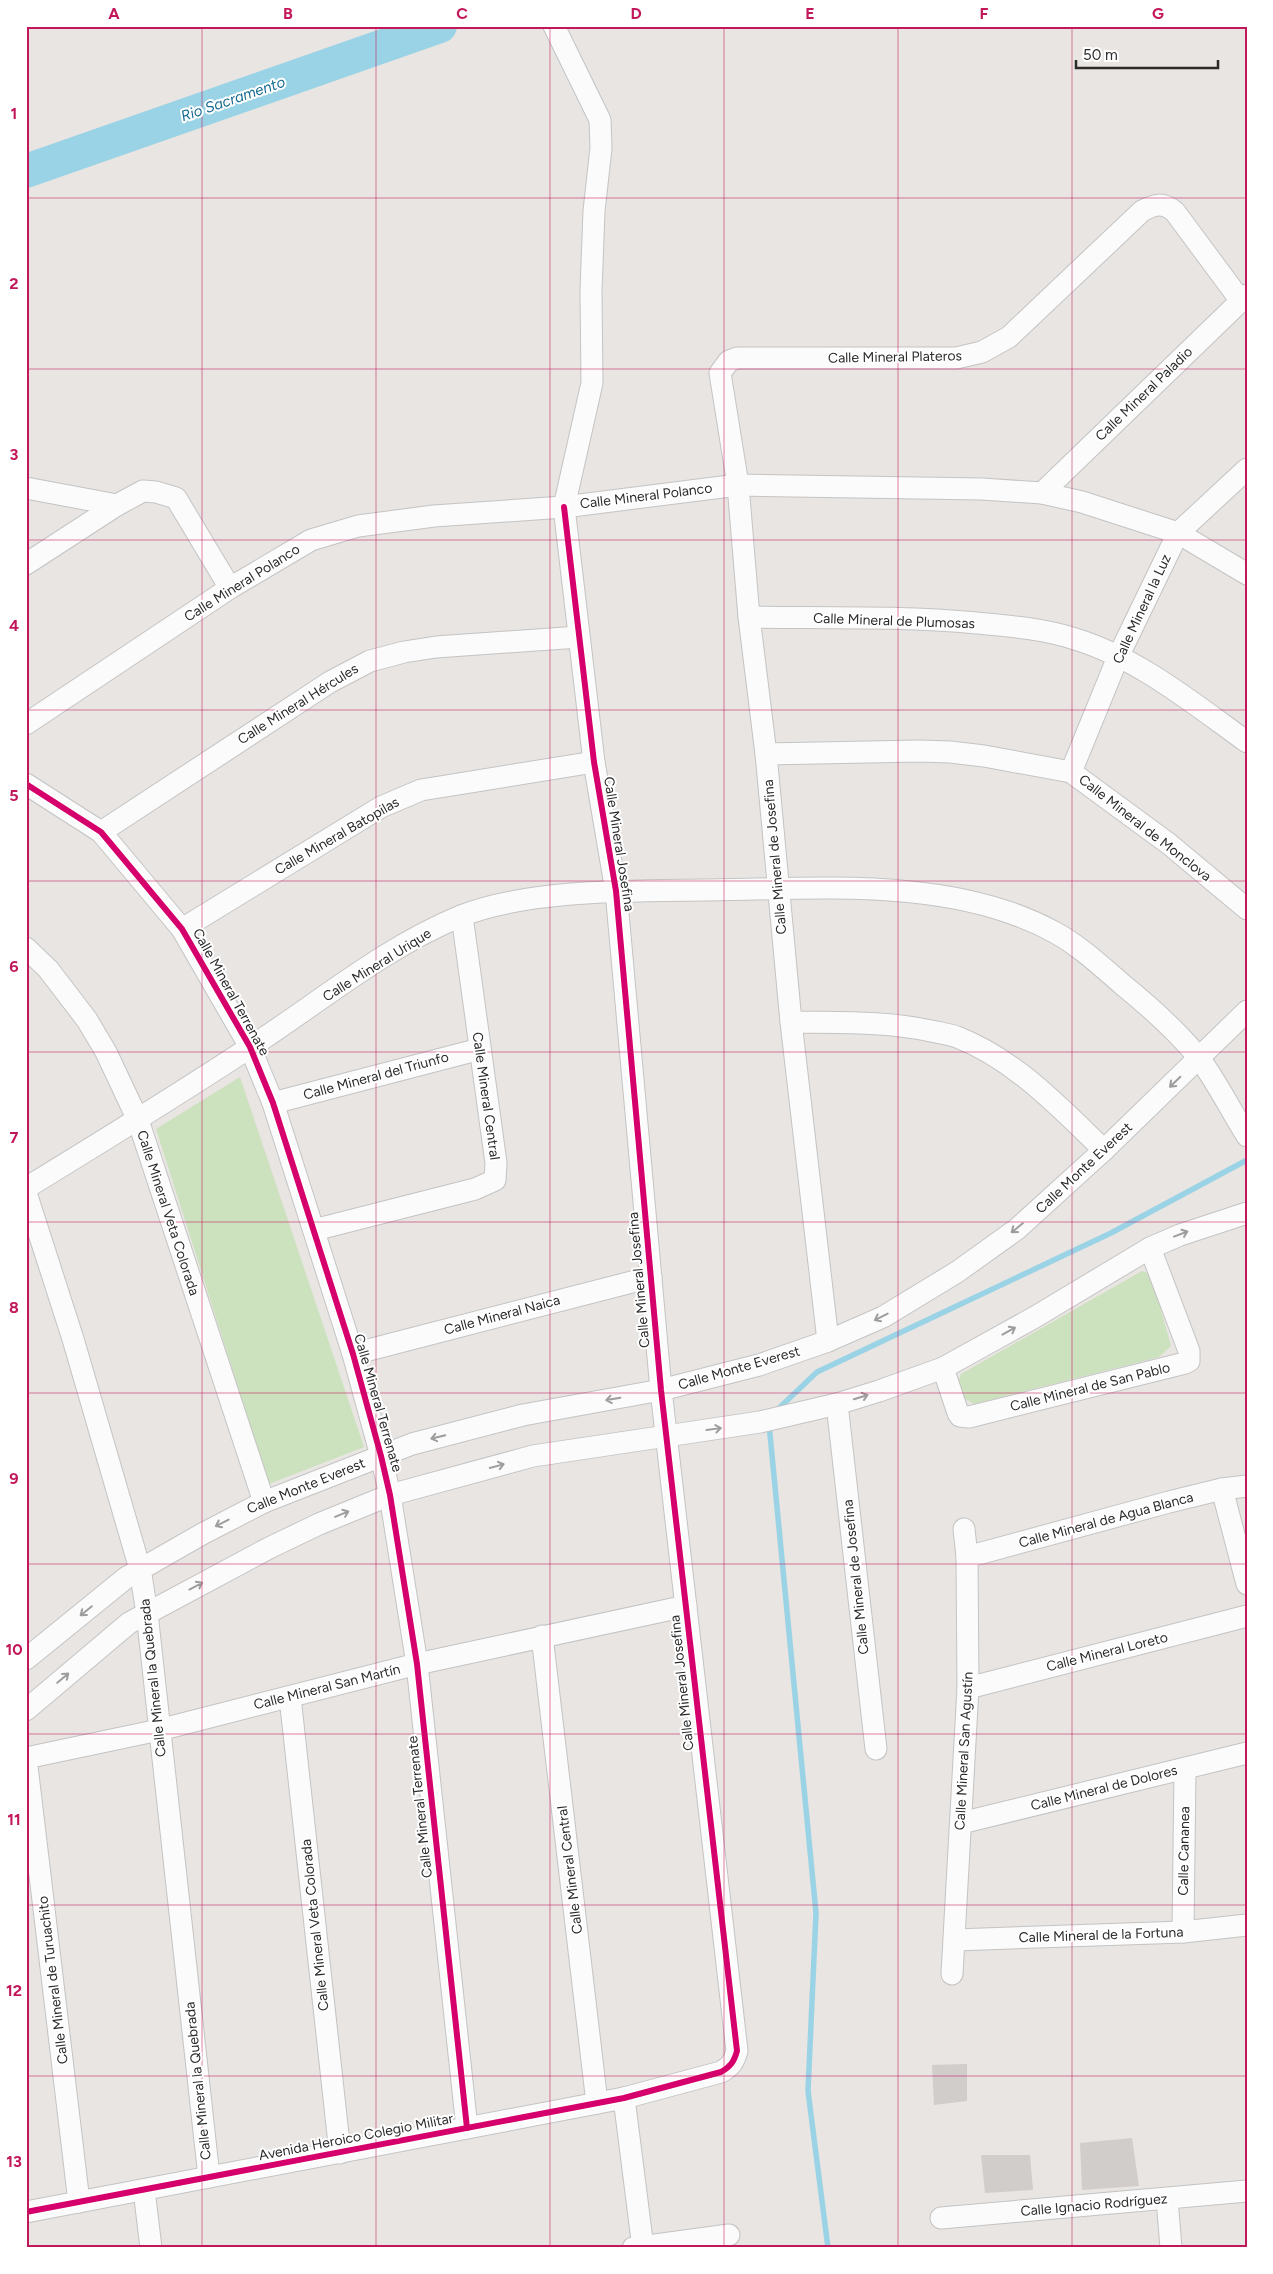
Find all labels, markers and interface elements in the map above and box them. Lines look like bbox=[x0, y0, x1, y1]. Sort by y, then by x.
text: A bbox=[108, 4, 120, 23]
text: B bbox=[283, 4, 293, 23]
text: C bbox=[456, 4, 468, 23]
text: D bbox=[630, 4, 642, 23]
text: E bbox=[805, 4, 815, 23]
text: F bbox=[980, 4, 989, 23]
text: G bbox=[1152, 4, 1164, 23]
scale bar bbox=[1076, 38, 1218, 70]
text: 50 m bbox=[1083, 46, 1118, 64]
water label: Rio Sacramento bbox=[178, 73, 288, 125]
text: 1 bbox=[11, 104, 17, 123]
text: 2 bbox=[9, 274, 19, 293]
street label: Calle Mineral Paladio bbox=[1092, 343, 1196, 445]
street label: Calle Mineral Plateros bbox=[828, 347, 962, 367]
text: 3 bbox=[10, 445, 19, 464]
street label: Calle Mineral Polanco bbox=[579, 479, 713, 513]
street label: Calle Mineral Polanco bbox=[181, 540, 303, 626]
street label: Calle Mineral la Luz bbox=[1109, 551, 1175, 667]
street label: Calle Mineral de Plumosas bbox=[813, 610, 975, 632]
text: 4 bbox=[9, 616, 19, 635]
street label: Calle Mineral Hércules bbox=[235, 660, 361, 748]
street label: Calle Mineral de Monclova bbox=[1075, 771, 1215, 885]
street label: Calle Mineral Josefina bbox=[600, 775, 638, 913]
street label: Calle Mineral de Josefina bbox=[760, 779, 790, 935]
text: 5 bbox=[9, 786, 19, 805]
street label: Calle Mineral Batopilas bbox=[272, 793, 402, 879]
street label: Calle Mineral Terrenate bbox=[189, 925, 273, 1059]
street label: Calle Mineral Urique bbox=[320, 925, 435, 1005]
text: 6 bbox=[9, 957, 19, 976]
street label: Calle Mineral Central bbox=[469, 1031, 503, 1161]
street label: Calle Mineral del Triunfo bbox=[301, 1048, 451, 1104]
one-way arrow bbox=[1168, 1076, 1181, 1088]
street label: Calle Monte Everest bbox=[1032, 1119, 1136, 1217]
text: 7 bbox=[10, 1128, 19, 1147]
street label: Calle Mineral Veta Colorada bbox=[133, 1128, 203, 1298]
street label: Calle Mineral Josefina bbox=[625, 1211, 653, 1349]
one-way arrow bbox=[1011, 1223, 1024, 1234]
one-way arrow bbox=[1173, 1229, 1188, 1239]
street label: Calle Mineral Naica bbox=[442, 1291, 562, 1339]
text: 8 bbox=[9, 1298, 19, 1317]
one-way arrow bbox=[874, 1312, 889, 1322]
one-way arrow bbox=[1002, 1326, 1017, 1336]
street label: Calle Mineral Terrenate bbox=[350, 1332, 406, 1474]
street label: Calle Monte Everest bbox=[676, 1342, 802, 1394]
street label: Calle Mineral de San Pablo bbox=[1008, 1359, 1172, 1415]
one-way arrow bbox=[853, 1391, 869, 1401]
one-way arrow bbox=[606, 1395, 622, 1405]
one-way arrow bbox=[706, 1424, 722, 1434]
one-way arrow bbox=[430, 1433, 446, 1442]
street label: Calle Monte Everest bbox=[244, 1455, 368, 1517]
one-way arrow bbox=[488, 1460, 504, 1470]
text: 9 bbox=[9, 1469, 19, 1488]
street label: Calle Mineral de Agua Blanca bbox=[1017, 1488, 1195, 1552]
street label: Calle Mineral de Josefina bbox=[839, 1499, 873, 1655]
one-way arrow bbox=[334, 1509, 349, 1519]
one-way arrow bbox=[215, 1519, 230, 1528]
one-way arrow bbox=[189, 1581, 204, 1591]
street label: Calle Mineral la Quebrada bbox=[136, 1598, 170, 1758]
one-way arrow bbox=[80, 1605, 93, 1616]
street label: Calle Mineral Josefina bbox=[666, 1614, 698, 1752]
street label: Calle Mineral Loreto bbox=[1044, 1629, 1170, 1675]
text: 10 bbox=[5, 1640, 23, 1659]
street label: Calle Mineral San Martín bbox=[252, 1660, 402, 1713]
street label: Calle Mineral San Agustín bbox=[951, 1671, 977, 1831]
one-way arrow bbox=[57, 1673, 70, 1684]
street label: Calle Mineral Terrenate bbox=[404, 1735, 436, 1879]
street label: Calle Mineral de Dolores bbox=[1029, 1762, 1179, 1814]
street label: Calle Mineral Central bbox=[554, 1805, 586, 1935]
street label: Calle Cananea bbox=[1175, 1806, 1193, 1896]
text: 11 bbox=[7, 1810, 21, 1829]
street label: Calle Mineral Veta Colorada bbox=[298, 1838, 332, 2012]
street label: Calle Mineral de Turuachito bbox=[34, 1895, 72, 2065]
street label: Calle Mineral de la Fortuna bbox=[1018, 1924, 1184, 1946]
text: 12 bbox=[6, 1981, 22, 2000]
street label: Calle Mineral la Quebrada bbox=[181, 2001, 215, 2161]
street label: Avenida Heroico Colegio Militar bbox=[257, 2110, 455, 2164]
text: 13 bbox=[6, 2152, 22, 2171]
street label: Calle Ignacio Rodríguez bbox=[1020, 2190, 1168, 2220]

